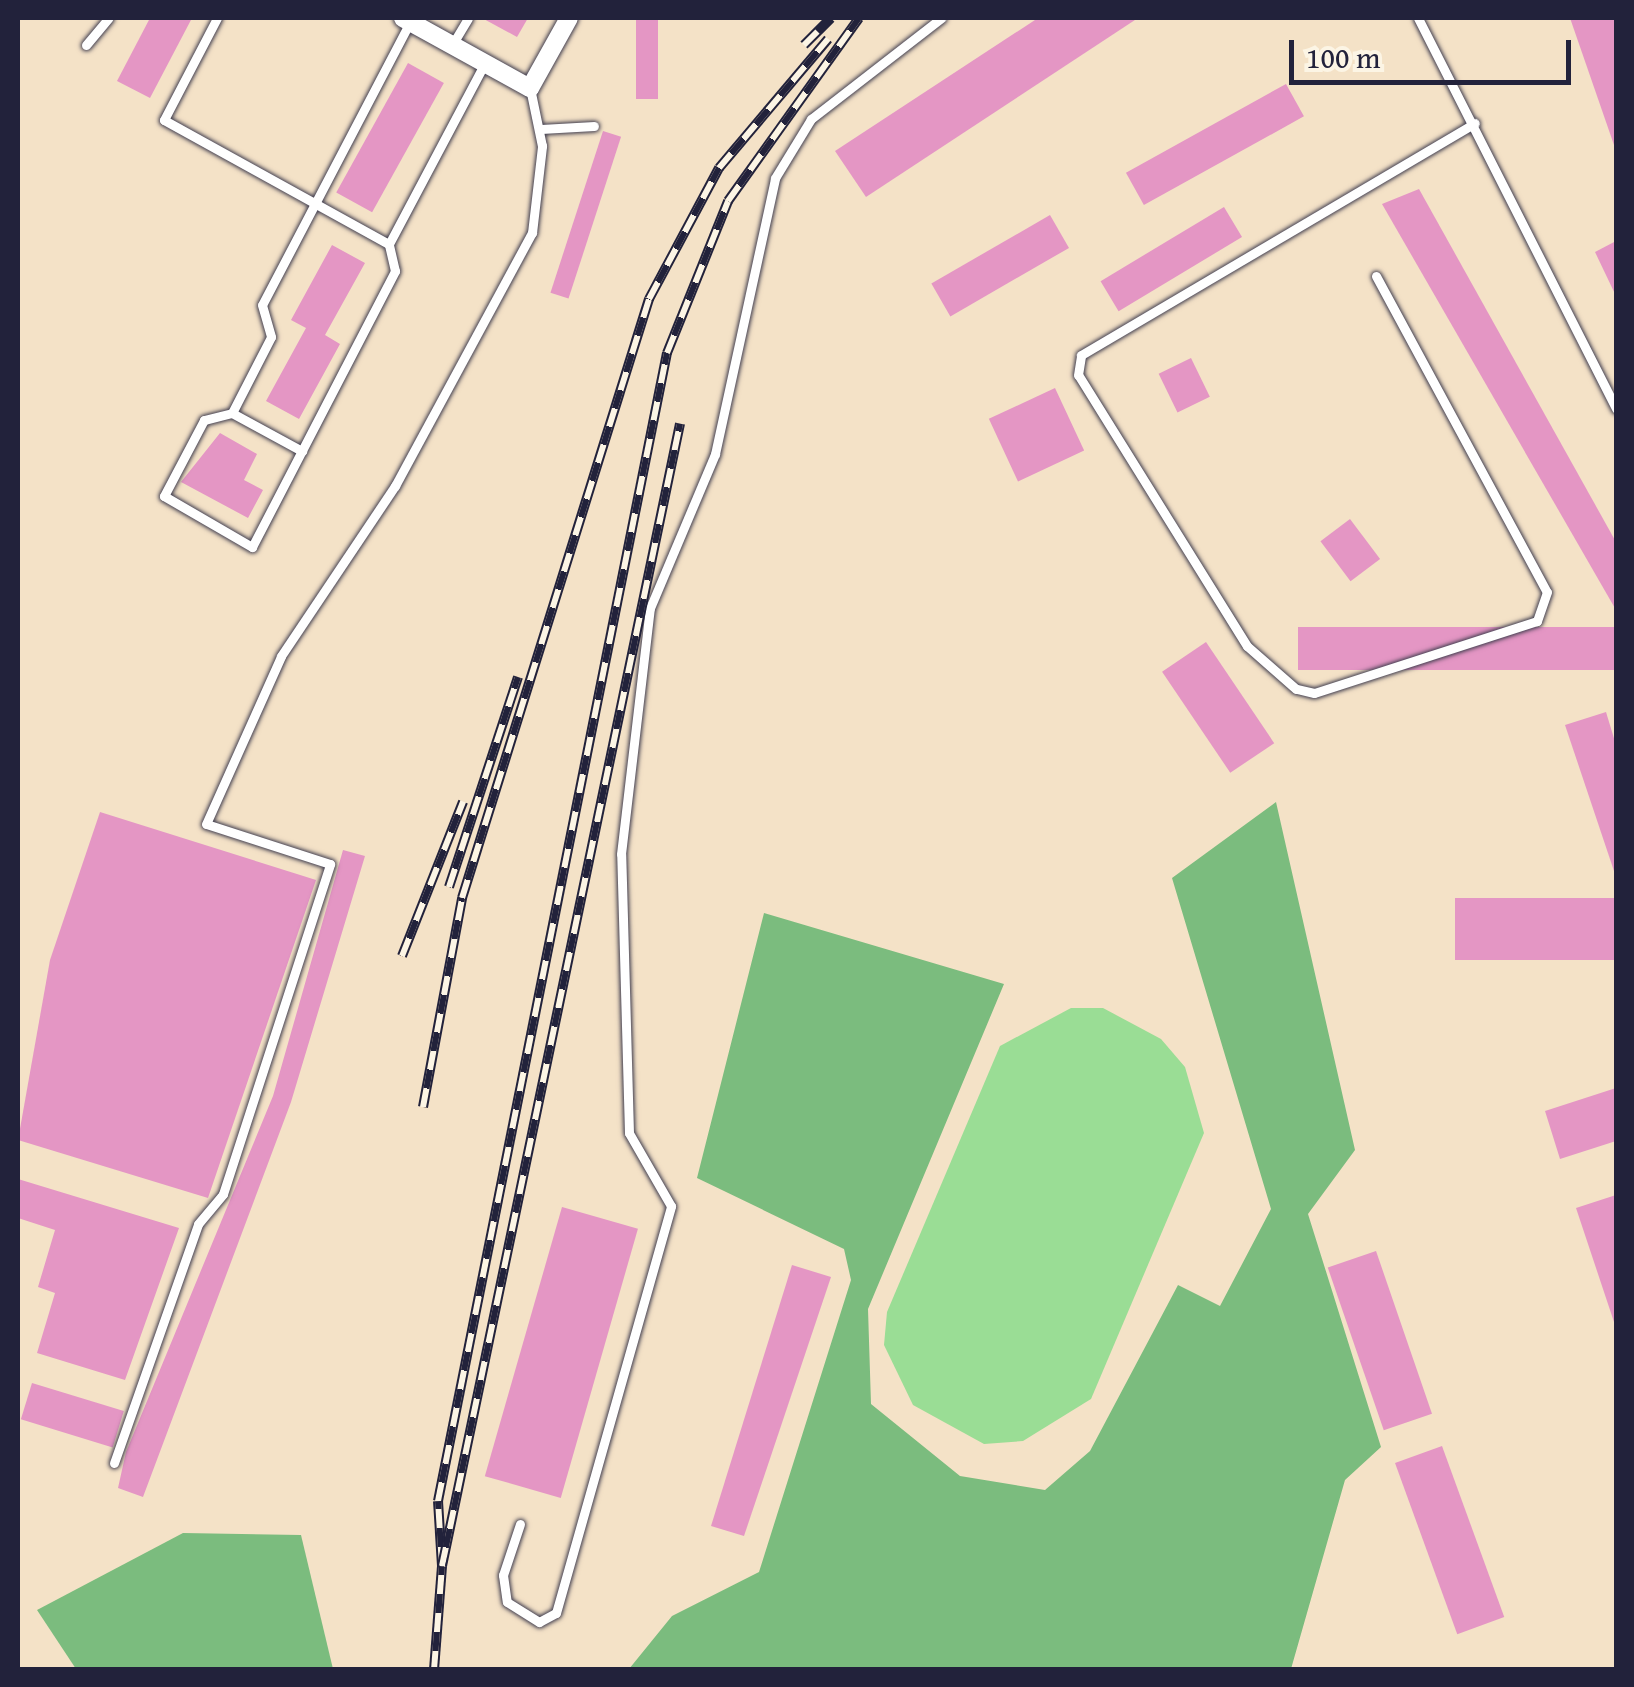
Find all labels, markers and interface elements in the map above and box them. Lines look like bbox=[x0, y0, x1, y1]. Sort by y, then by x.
scale bar bbox=[1294, 20, 1576, 82]
text: 100 m bbox=[1306, 35, 1380, 79]

